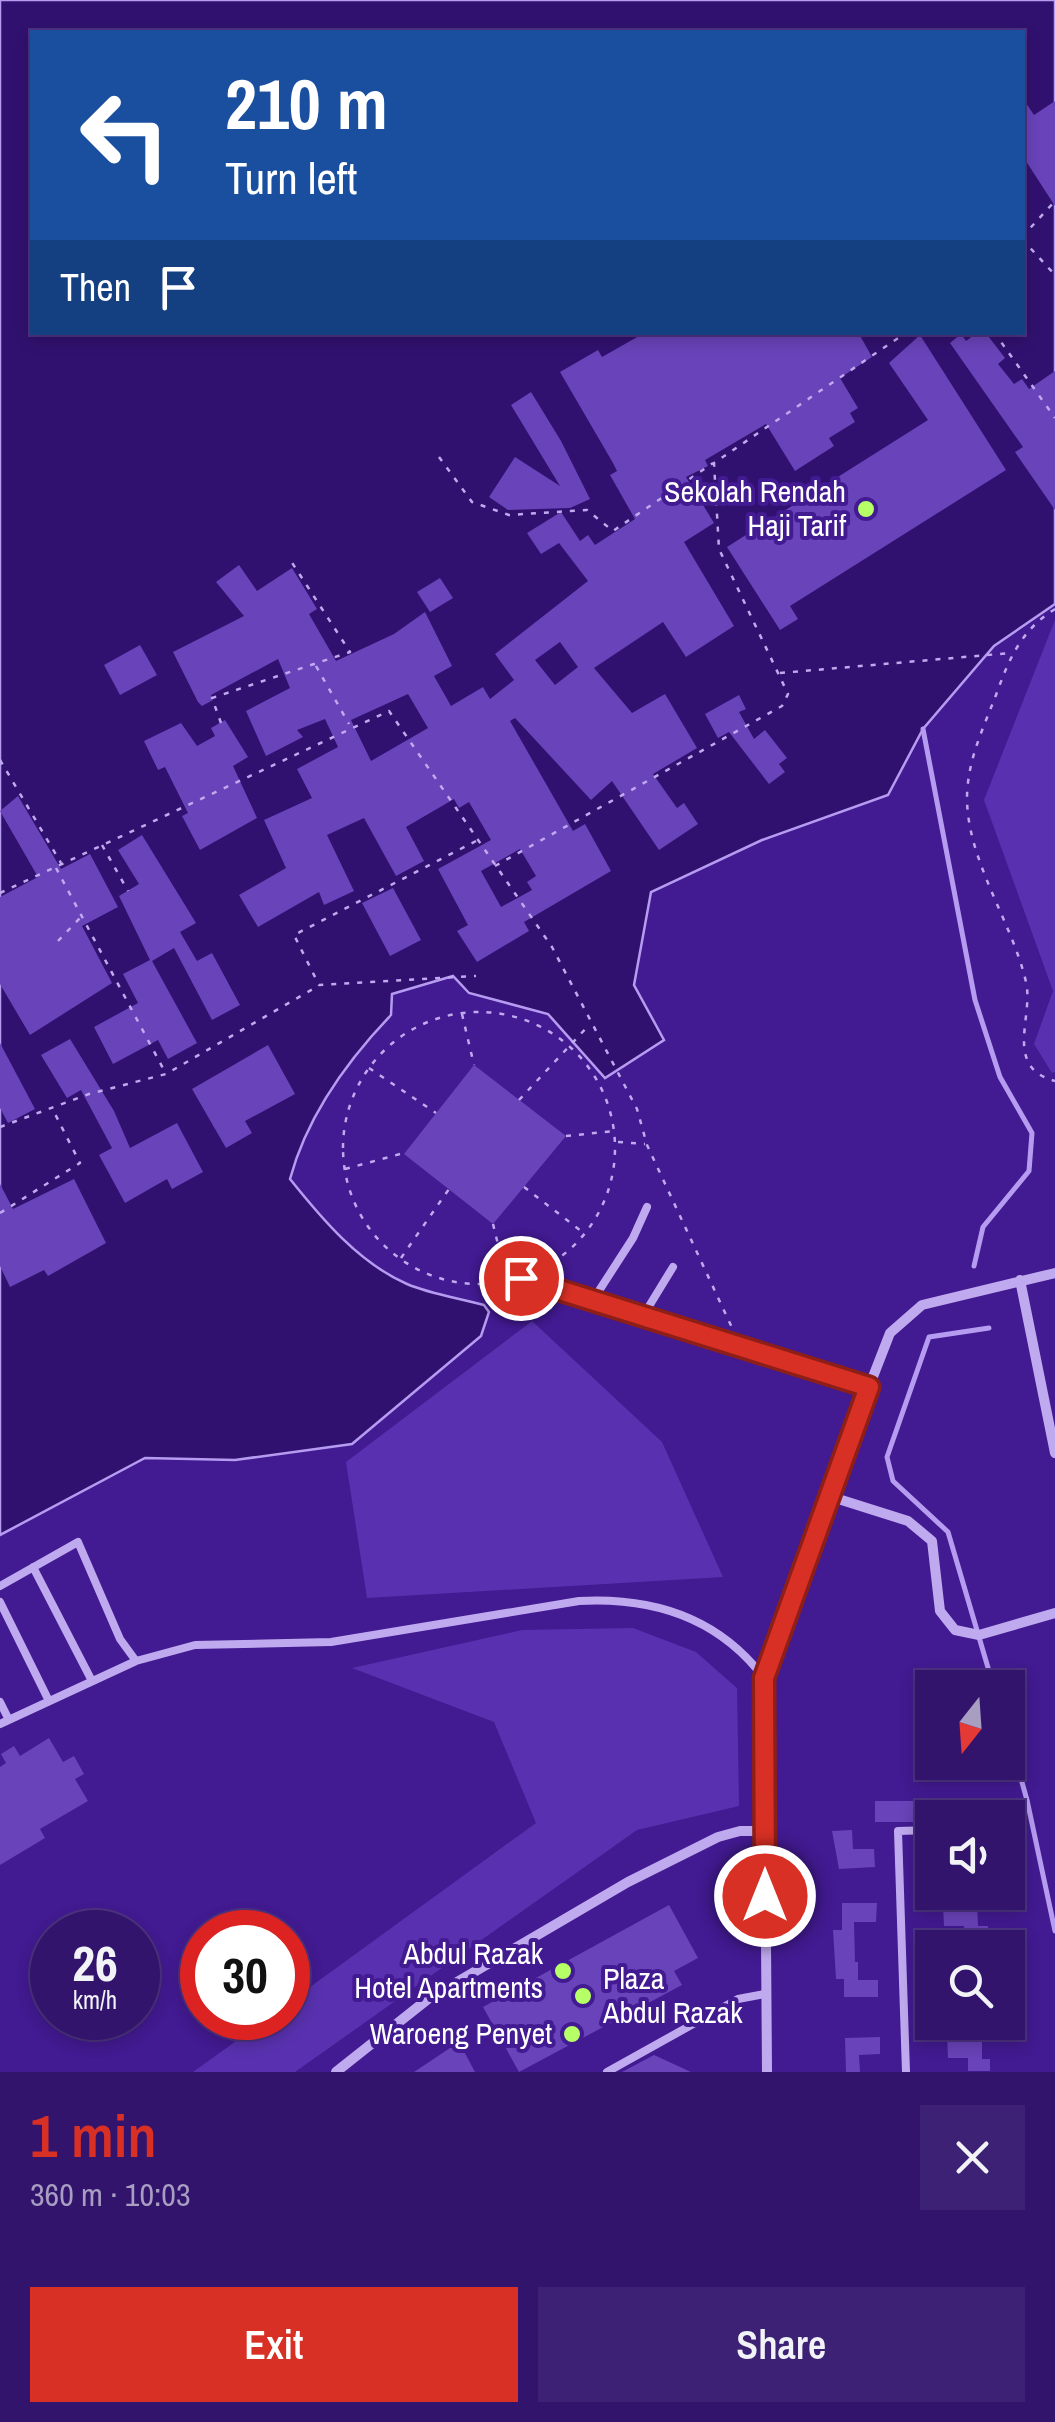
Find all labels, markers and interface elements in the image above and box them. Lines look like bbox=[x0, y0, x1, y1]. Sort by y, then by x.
text: 210 m bbox=[225, 57, 388, 151]
icon: left bbox=[60, 70, 190, 200]
text: Turn left bbox=[225, 147, 357, 208]
icon: arrive bbox=[151, 260, 206, 315]
text: Then bbox=[60, 262, 131, 313]
place label: Sekolah Rendah Haji Tarif bbox=[664, 471, 846, 545]
marker: Sekolah Rendah Haji Tarif bbox=[855, 498, 877, 520]
pin bbox=[479, 1236, 564, 1321]
icon: arrive bbox=[494, 1251, 549, 1306]
north arrow bbox=[915, 1670, 1025, 1780]
map controls bbox=[915, 1670, 1025, 2040]
button: sound bbox=[915, 1800, 1025, 1910]
position arrow bbox=[713, 1844, 817, 1948]
speed limit sign: 30 bbox=[180, 1910, 310, 2040]
text: 26 bbox=[72, 1929, 118, 1997]
button: search bbox=[915, 1930, 1025, 2040]
place label: Abdul Razak Hotel Apartments bbox=[354, 1933, 544, 2007]
place label: Plaza Abdul Razak bbox=[602, 1958, 743, 2032]
marker: Abdul Razak Hotel Apartments bbox=[552, 1960, 574, 1982]
text: km/h bbox=[73, 1983, 117, 2017]
marker: Plaza Abdul Razak bbox=[572, 1985, 594, 2007]
place label: Waroeng Penyet bbox=[370, 2013, 552, 2053]
marker: Waroeng Penyet bbox=[561, 2023, 583, 2045]
text: 1 min bbox=[30, 2095, 157, 2176]
button: close bbox=[920, 2105, 1025, 2210]
text: 360 m · 10:03 bbox=[30, 2173, 190, 2216]
button: Exit bbox=[30, 2287, 518, 2402]
button: Share bbox=[538, 2287, 1025, 2402]

